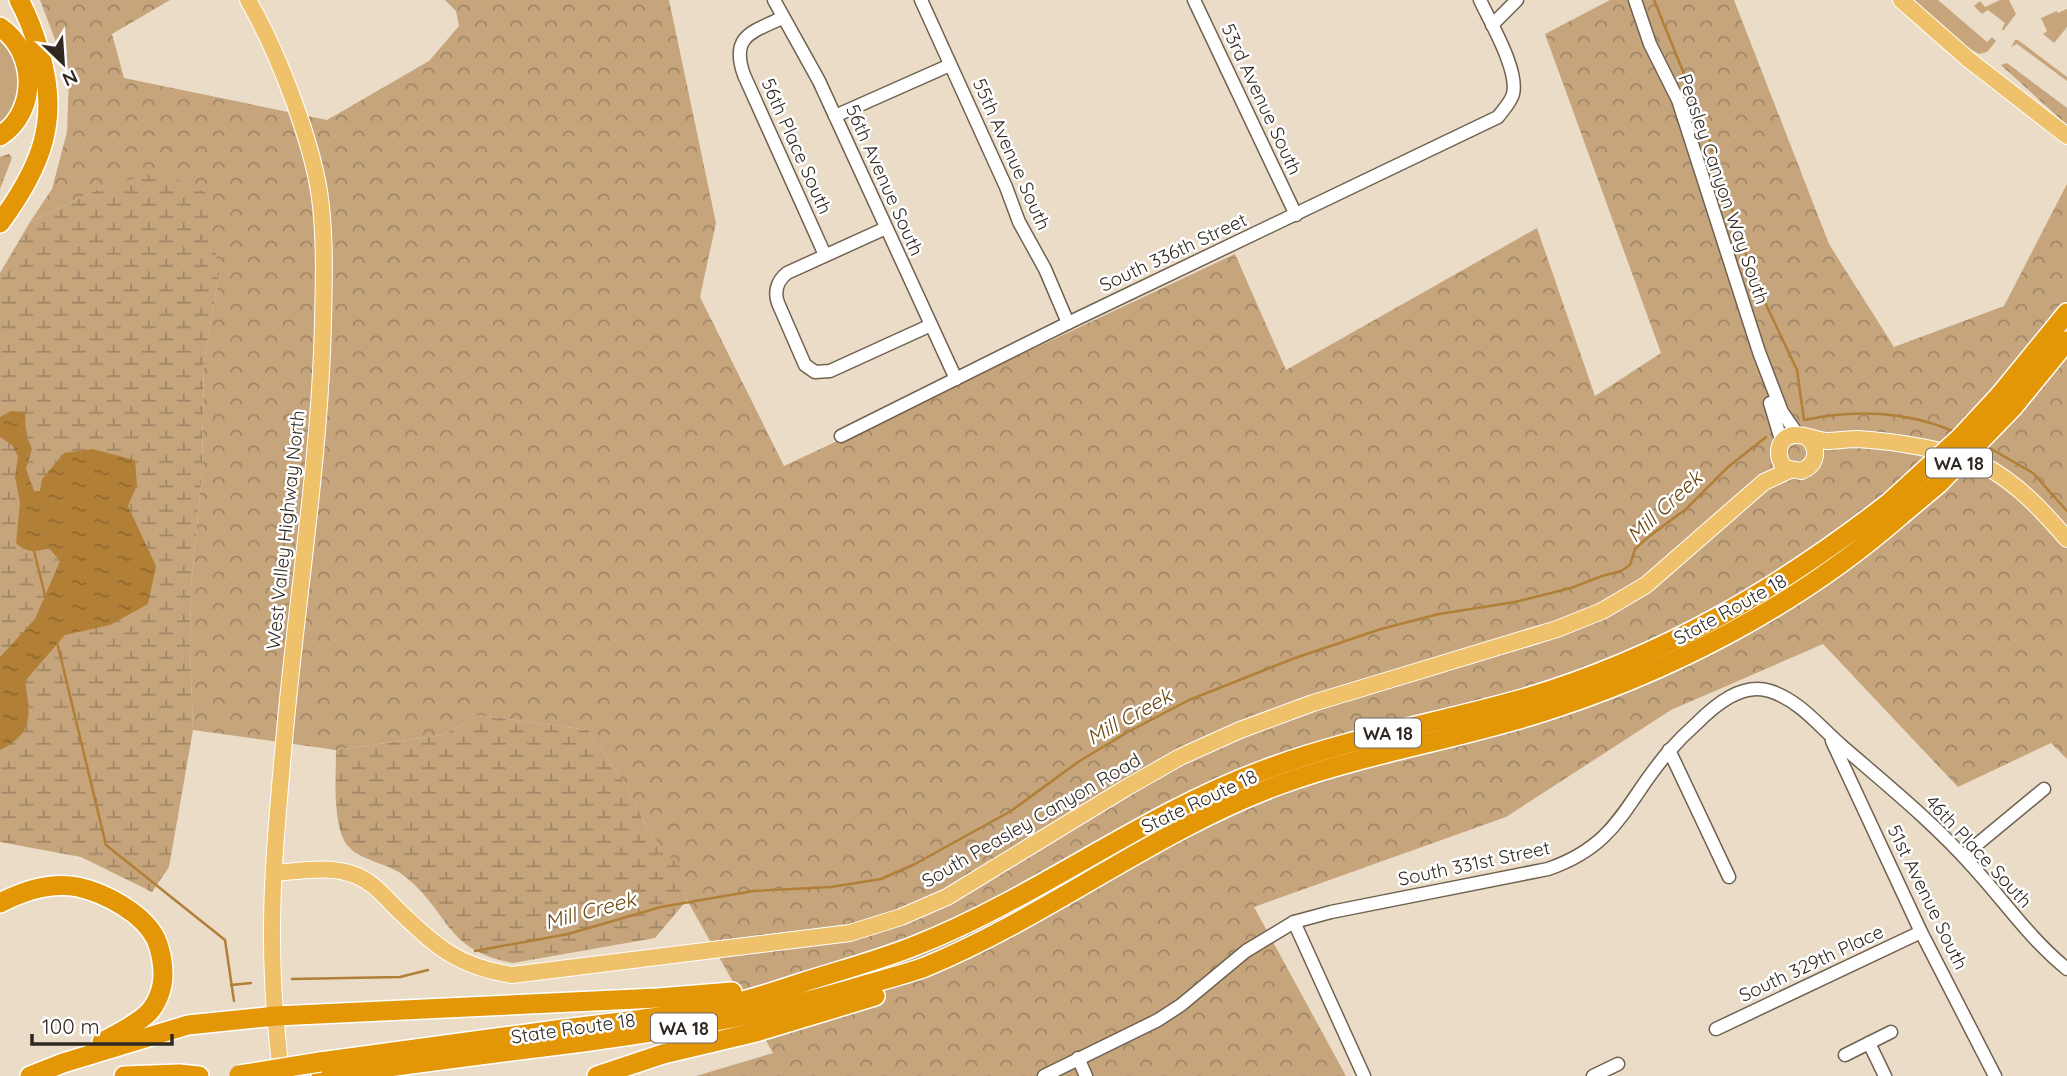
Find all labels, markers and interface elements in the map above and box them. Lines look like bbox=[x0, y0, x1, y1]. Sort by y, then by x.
street label: 53rd Avenue South bbox=[1216, 19, 1308, 179]
north arrow bbox=[28, 28, 98, 98]
text: N bbox=[59, 65, 82, 92]
street label: Peasley Canyon Way South bbox=[1673, 71, 1775, 307]
street label: 56th Place South bbox=[756, 74, 838, 218]
street label: 55th Avenue South bbox=[968, 74, 1056, 234]
street label: 56th Avenue South bbox=[841, 100, 929, 260]
street label: South 336th Street bbox=[1095, 207, 1251, 297]
street label: West Valley Highway North bbox=[260, 409, 310, 651]
road number: WA 18 bbox=[1926, 448, 1992, 477]
water label: Mill Creek bbox=[1621, 463, 1708, 547]
street label: State Route 18 bbox=[1669, 568, 1791, 650]
water label: Mill Creek bbox=[1082, 681, 1178, 750]
road number: WA 18 bbox=[1355, 718, 1421, 748]
street label: South Peasley Canyon Road bbox=[917, 747, 1145, 893]
street label: State Route 18 bbox=[1137, 764, 1261, 838]
street label: 46th Place South bbox=[1920, 789, 2038, 913]
street label: 51st Avenue South bbox=[1883, 821, 1973, 973]
street label: South 331st Street bbox=[1396, 835, 1552, 891]
water label: Mill Creek bbox=[541, 885, 640, 935]
street label: South 329th Place bbox=[1735, 919, 1887, 1007]
scale bar bbox=[32, 1002, 172, 1046]
street label: State Route 18 bbox=[509, 1007, 637, 1049]
text: 100 m bbox=[42, 1013, 100, 1039]
road number: WA 18 bbox=[651, 1014, 717, 1042]

